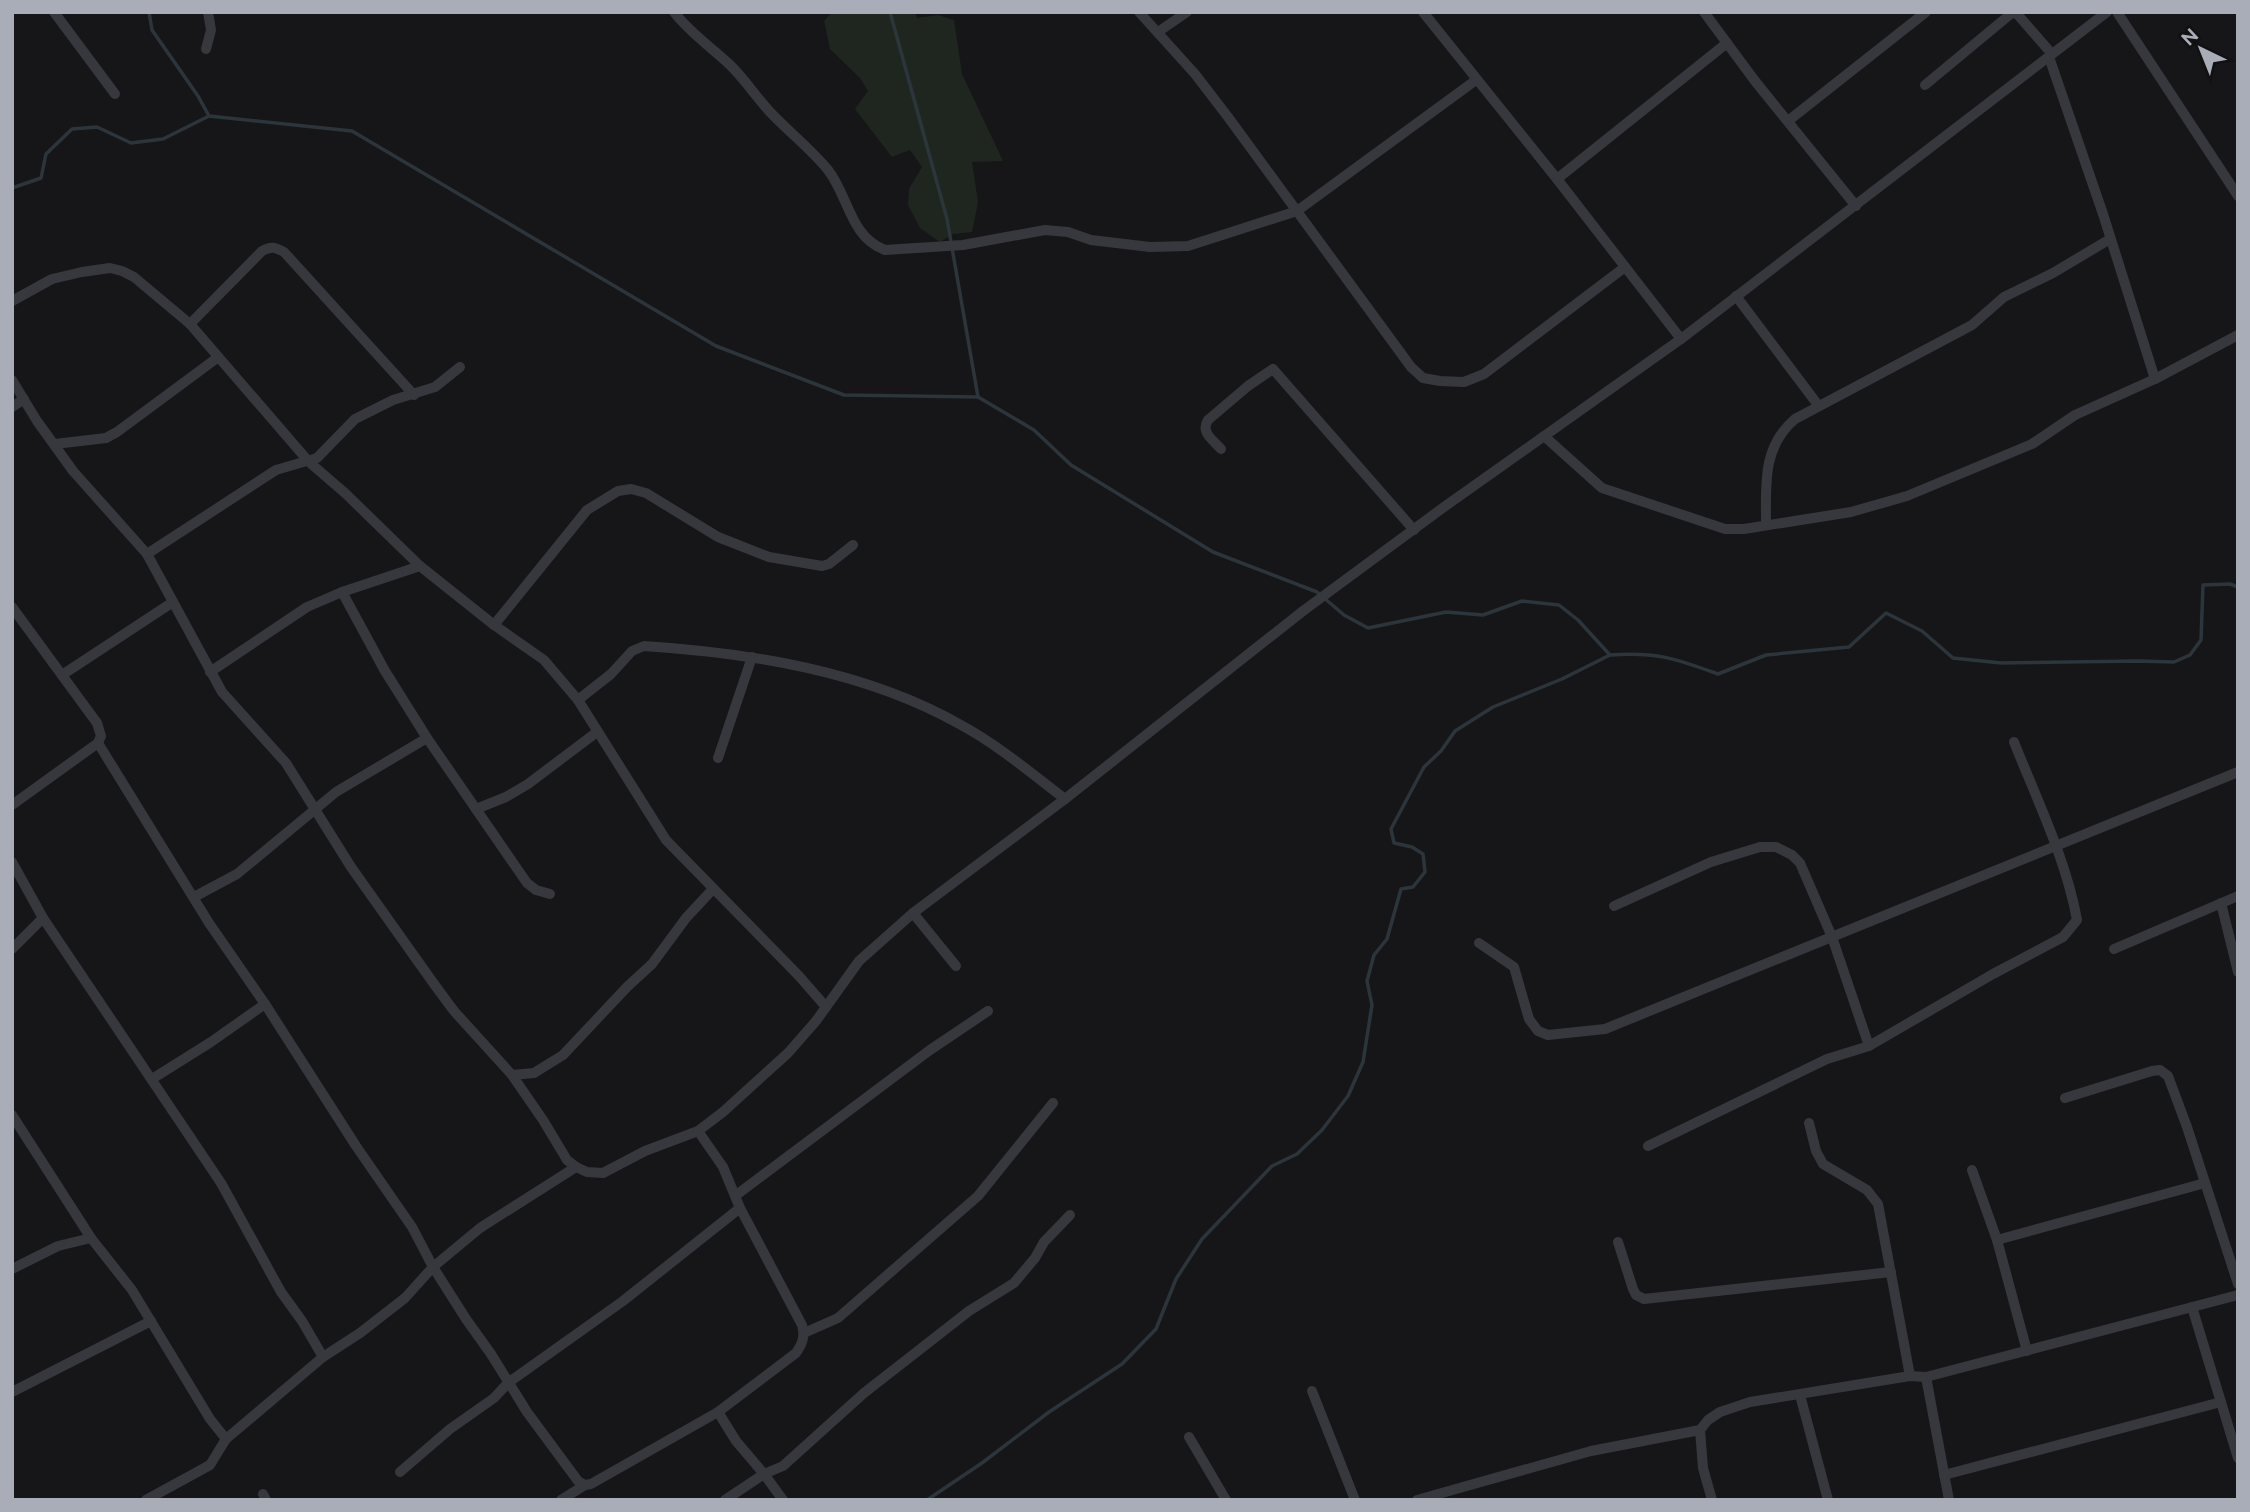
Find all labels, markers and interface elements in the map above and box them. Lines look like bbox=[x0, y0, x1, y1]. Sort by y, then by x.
north arrow bbox=[2166, 14, 2236, 84]
text: N bbox=[2177, 24, 2202, 50]

